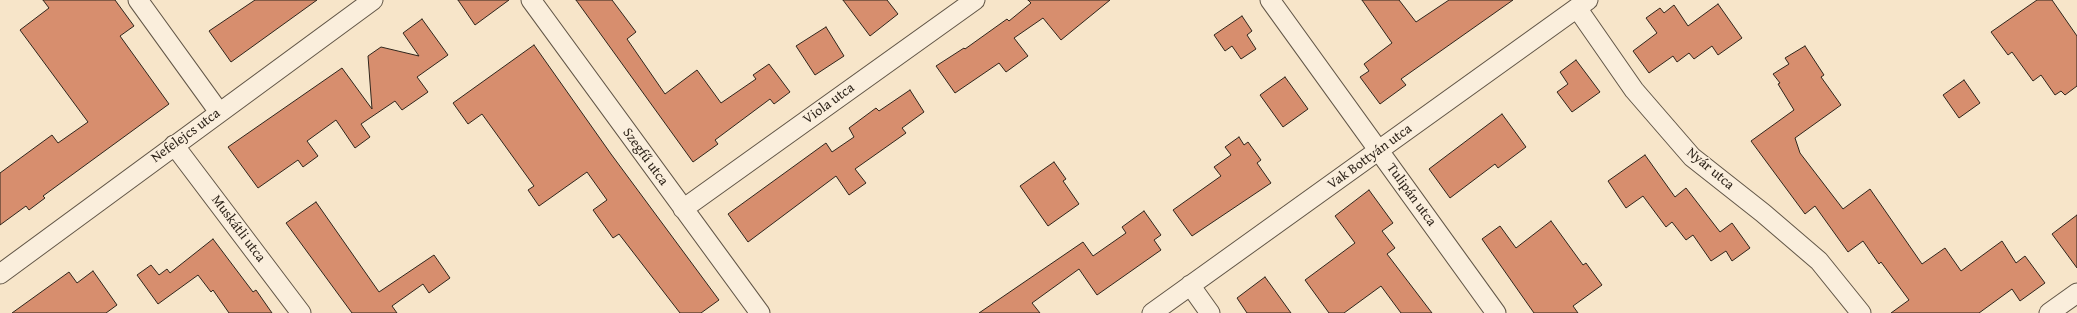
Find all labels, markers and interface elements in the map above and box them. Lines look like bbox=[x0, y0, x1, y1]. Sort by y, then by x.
street label: Viola utca bbox=[800, 80, 858, 128]
street label: Nefelejcs utca bbox=[148, 105, 224, 167]
street label: Vak Bottyán utca bbox=[1325, 121, 1415, 193]
street label: Szegfű utca bbox=[619, 125, 671, 189]
street label: Nyár utca bbox=[1683, 144, 1737, 194]
street label: Tulipán utca bbox=[1383, 160, 1439, 230]
street label: Muskátli utca bbox=[207, 192, 269, 266]

